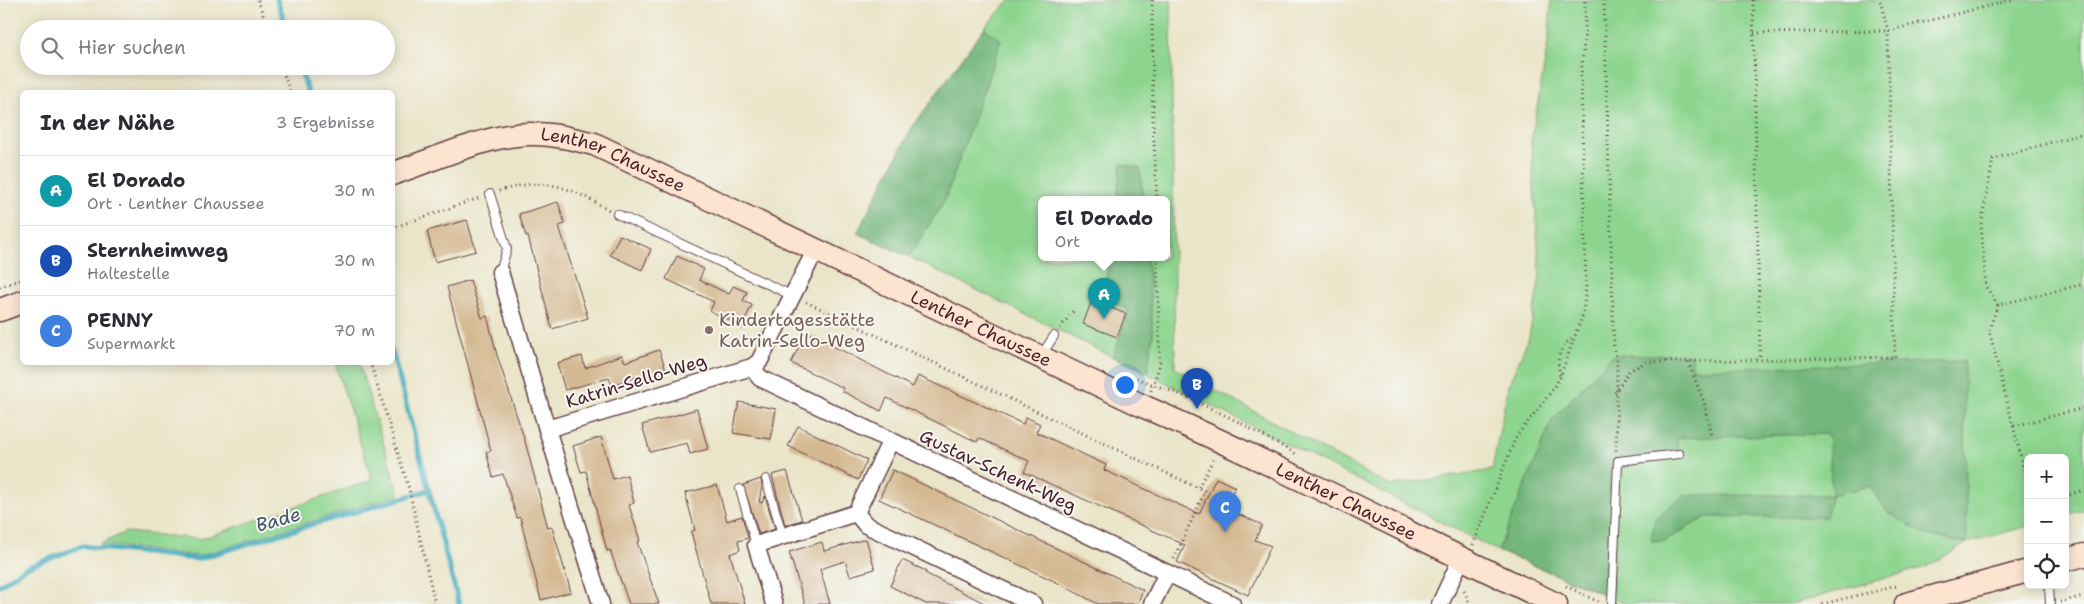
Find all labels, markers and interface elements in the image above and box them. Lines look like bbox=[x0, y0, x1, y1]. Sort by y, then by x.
search box bbox=[20, 20, 395, 75]
icon: search bbox=[38, 34, 66, 62]
text: Hier suchen bbox=[78, 35, 186, 60]
text: In der Nähe bbox=[40, 109, 175, 137]
text: 3 Ergebnisse bbox=[276, 112, 375, 133]
street label: Lenther Chaussee bbox=[540, 122, 689, 198]
text: El Dorado bbox=[87, 168, 185, 193]
text: A bbox=[50, 180, 62, 201]
text: 30 m bbox=[334, 180, 375, 201]
text: Ort · Lenther Chaussee bbox=[87, 193, 265, 214]
popup bbox=[1038, 196, 1170, 261]
text: El Dorado bbox=[1055, 206, 1153, 231]
text: Ort bbox=[1055, 231, 1080, 252]
text: Sternheimweg bbox=[87, 238, 228, 263]
text: B bbox=[51, 250, 61, 271]
text: 30 m bbox=[334, 250, 375, 271]
text: Haltestelle bbox=[87, 263, 170, 284]
pin: A bbox=[1088, 278, 1120, 319]
street label: Lenther Chaussee bbox=[906, 285, 1056, 373]
text: PENNY bbox=[87, 308, 153, 333]
place label: Kindertagesstätte Katrin-Sello-Weg bbox=[719, 308, 875, 353]
text: C bbox=[51, 320, 61, 341]
text: 70 m bbox=[334, 320, 375, 341]
marker: Kindertagesstätte Katrin-Sello-Weg bbox=[703, 324, 715, 336]
text: Supermarkt bbox=[87, 333, 176, 354]
street label: Katrin-Sello-Weg bbox=[563, 348, 709, 414]
pin: B bbox=[1181, 368, 1213, 409]
your location bbox=[1112, 372, 1138, 398]
street label: Gustav-Schenk-Weg bbox=[916, 424, 1080, 518]
map controls bbox=[2024, 454, 2069, 589]
button: + bbox=[2024, 454, 2069, 499]
street label: Lenther Chaussee bbox=[1272, 457, 1420, 546]
pin: C bbox=[1209, 491, 1241, 532]
button: − bbox=[2024, 499, 2069, 544]
water label: Bade bbox=[253, 501, 304, 538]
button: locate bbox=[2024, 544, 2069, 589]

